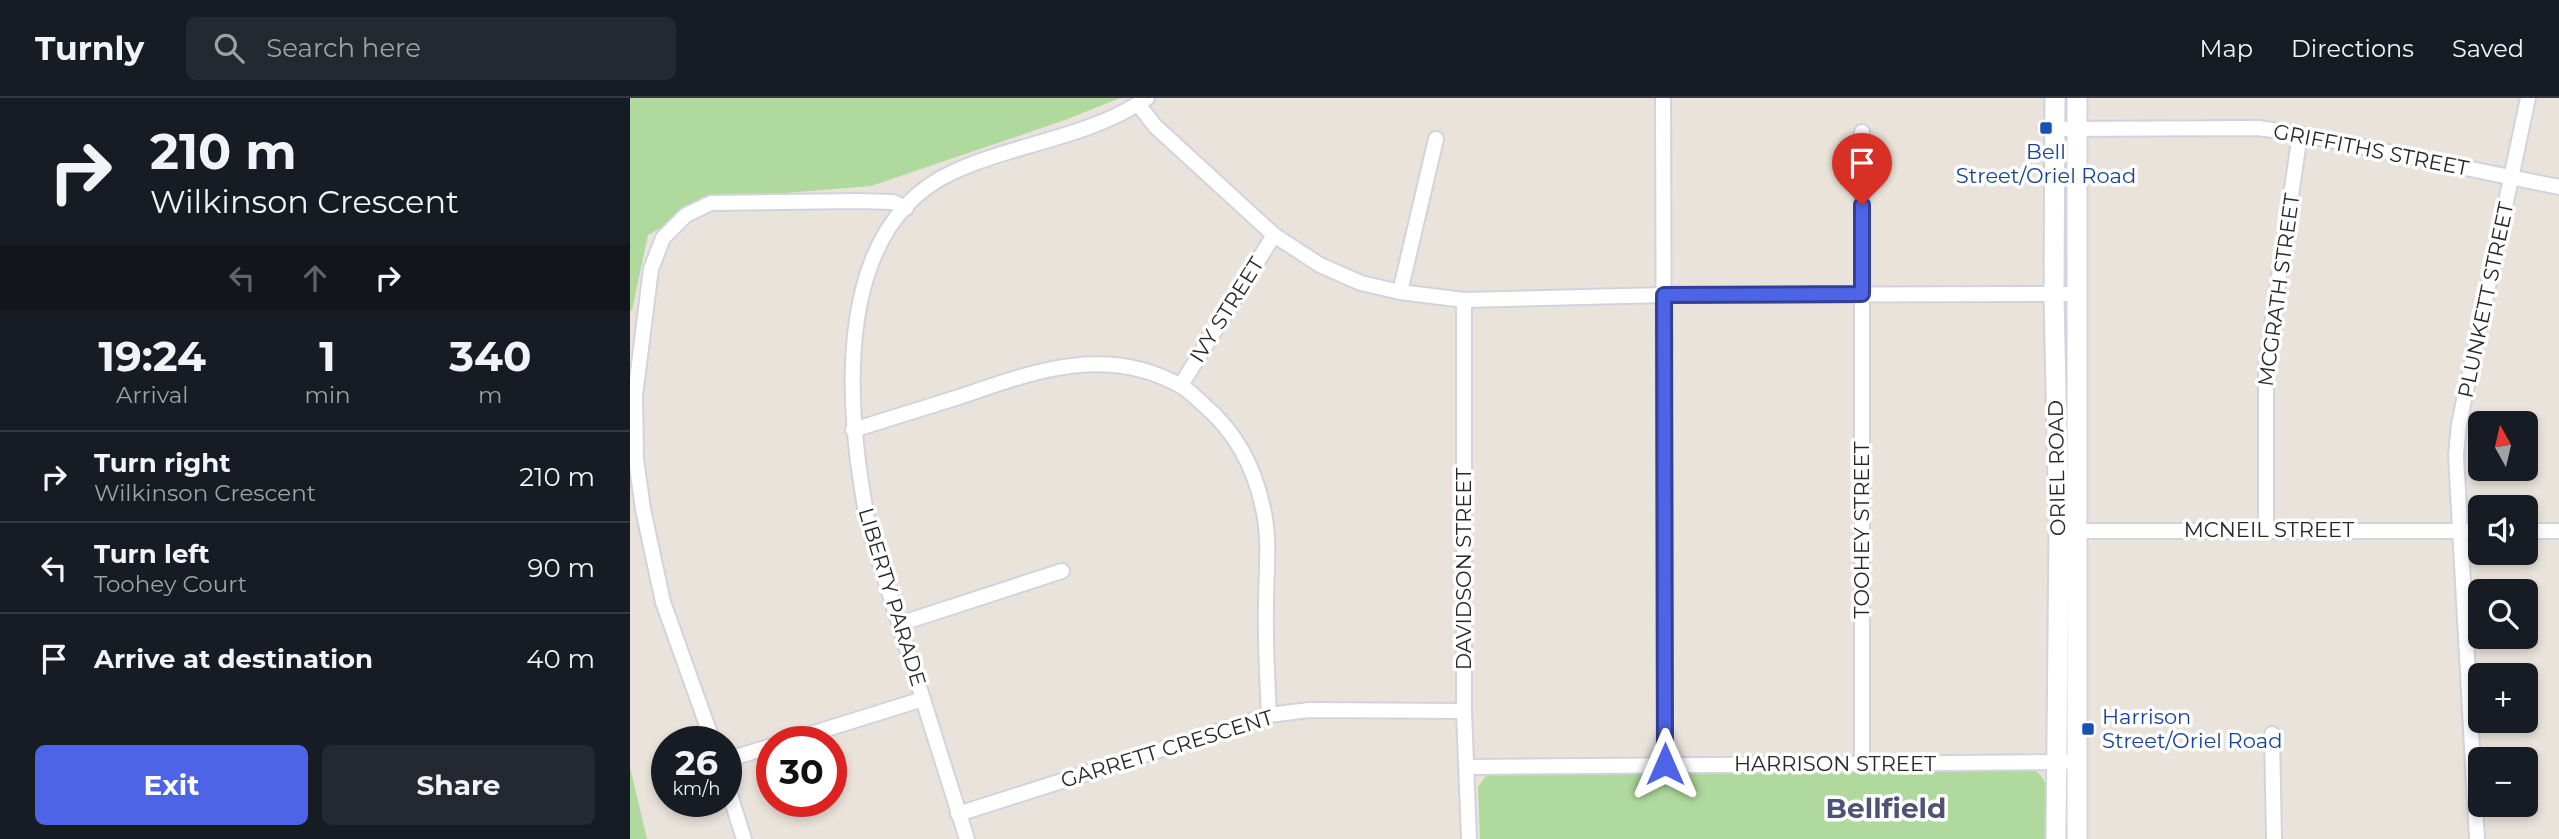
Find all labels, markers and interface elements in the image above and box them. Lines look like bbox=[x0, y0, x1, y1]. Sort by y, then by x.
search box bbox=[186, 17, 676, 80]
text: Turnly bbox=[35, 28, 144, 68]
icon: search bbox=[210, 29, 248, 67]
text: Search here bbox=[266, 32, 421, 64]
text: Map bbox=[2200, 34, 2253, 63]
text: Directions bbox=[2291, 34, 2414, 63]
text: Saved bbox=[2452, 34, 2524, 63]
street label: GRIFFITHS STREET bbox=[2271, 118, 2471, 181]
marker: Bell Street/Oriel Road bbox=[2038, 120, 2054, 136]
text: 210 m bbox=[150, 122, 297, 181]
icon: right bbox=[35, 126, 126, 217]
pin bbox=[1832, 133, 1892, 205]
place label: Bell Street/Oriel Road bbox=[1956, 139, 2136, 188]
icon: arrive bbox=[1843, 144, 1881, 182]
text: Wilkinson Crescent bbox=[150, 182, 459, 221]
street label: MCGRATH STREET bbox=[2253, 192, 2304, 388]
street label: PLUNKETT STREET bbox=[2453, 200, 2518, 400]
street label: IVY STREET bbox=[1184, 253, 1269, 367]
icon: left bbox=[223, 259, 261, 297]
icon: ahead bbox=[296, 259, 334, 297]
icon: right bbox=[369, 259, 407, 297]
text: 19:24 bbox=[99, 330, 206, 382]
text: 1 bbox=[319, 330, 336, 382]
text: 340 bbox=[449, 330, 531, 382]
text: Arrival bbox=[116, 381, 189, 409]
text: min bbox=[305, 381, 351, 409]
text: m bbox=[478, 381, 503, 409]
street label: ORIEL ROAD bbox=[2043, 400, 2070, 536]
north arrow bbox=[2468, 411, 2538, 481]
map controls bbox=[2468, 411, 2538, 817]
street label: TOOHEY STREET bbox=[1849, 442, 1874, 618]
text: Turn right bbox=[94, 447, 230, 479]
icon: right bbox=[35, 458, 73, 496]
text: 210 m bbox=[519, 461, 595, 493]
street label: DAVIDSON STREET bbox=[1451, 468, 1476, 670]
text: Wilkinson Crescent bbox=[94, 479, 316, 507]
button: sound bbox=[2468, 495, 2538, 565]
street label: LIBERTY PARADE bbox=[853, 505, 932, 689]
street label: MCNEIL STREET bbox=[2184, 517, 2354, 542]
text: Turn left bbox=[94, 538, 210, 570]
icon: left bbox=[35, 549, 73, 587]
text: 90 m bbox=[528, 552, 595, 584]
text: Toohey Court bbox=[94, 570, 247, 598]
button: search bbox=[2468, 579, 2538, 649]
icon: arrive bbox=[35, 640, 73, 678]
text: Arrive at destination bbox=[94, 643, 373, 675]
text: 40 m bbox=[526, 643, 595, 675]
button: + bbox=[2468, 663, 2538, 733]
street label: GARRETT CRESCENT bbox=[1058, 704, 1276, 793]
place label: Harrison Street/Oriel Road bbox=[2102, 704, 2282, 753]
marker: Harrison Street/Oriel Road bbox=[2080, 721, 2096, 737]
speed limit sign: 30 bbox=[756, 726, 847, 817]
position arrow bbox=[1628, 727, 1702, 801]
text: 26 bbox=[675, 741, 718, 784]
button: Exit bbox=[35, 745, 308, 825]
button: Share bbox=[322, 745, 595, 825]
button: − bbox=[2468, 747, 2538, 817]
street label: HARRISON STREET bbox=[1734, 751, 1936, 776]
text: km/h bbox=[672, 778, 721, 800]
district label: Bellfield bbox=[1826, 791, 1946, 825]

